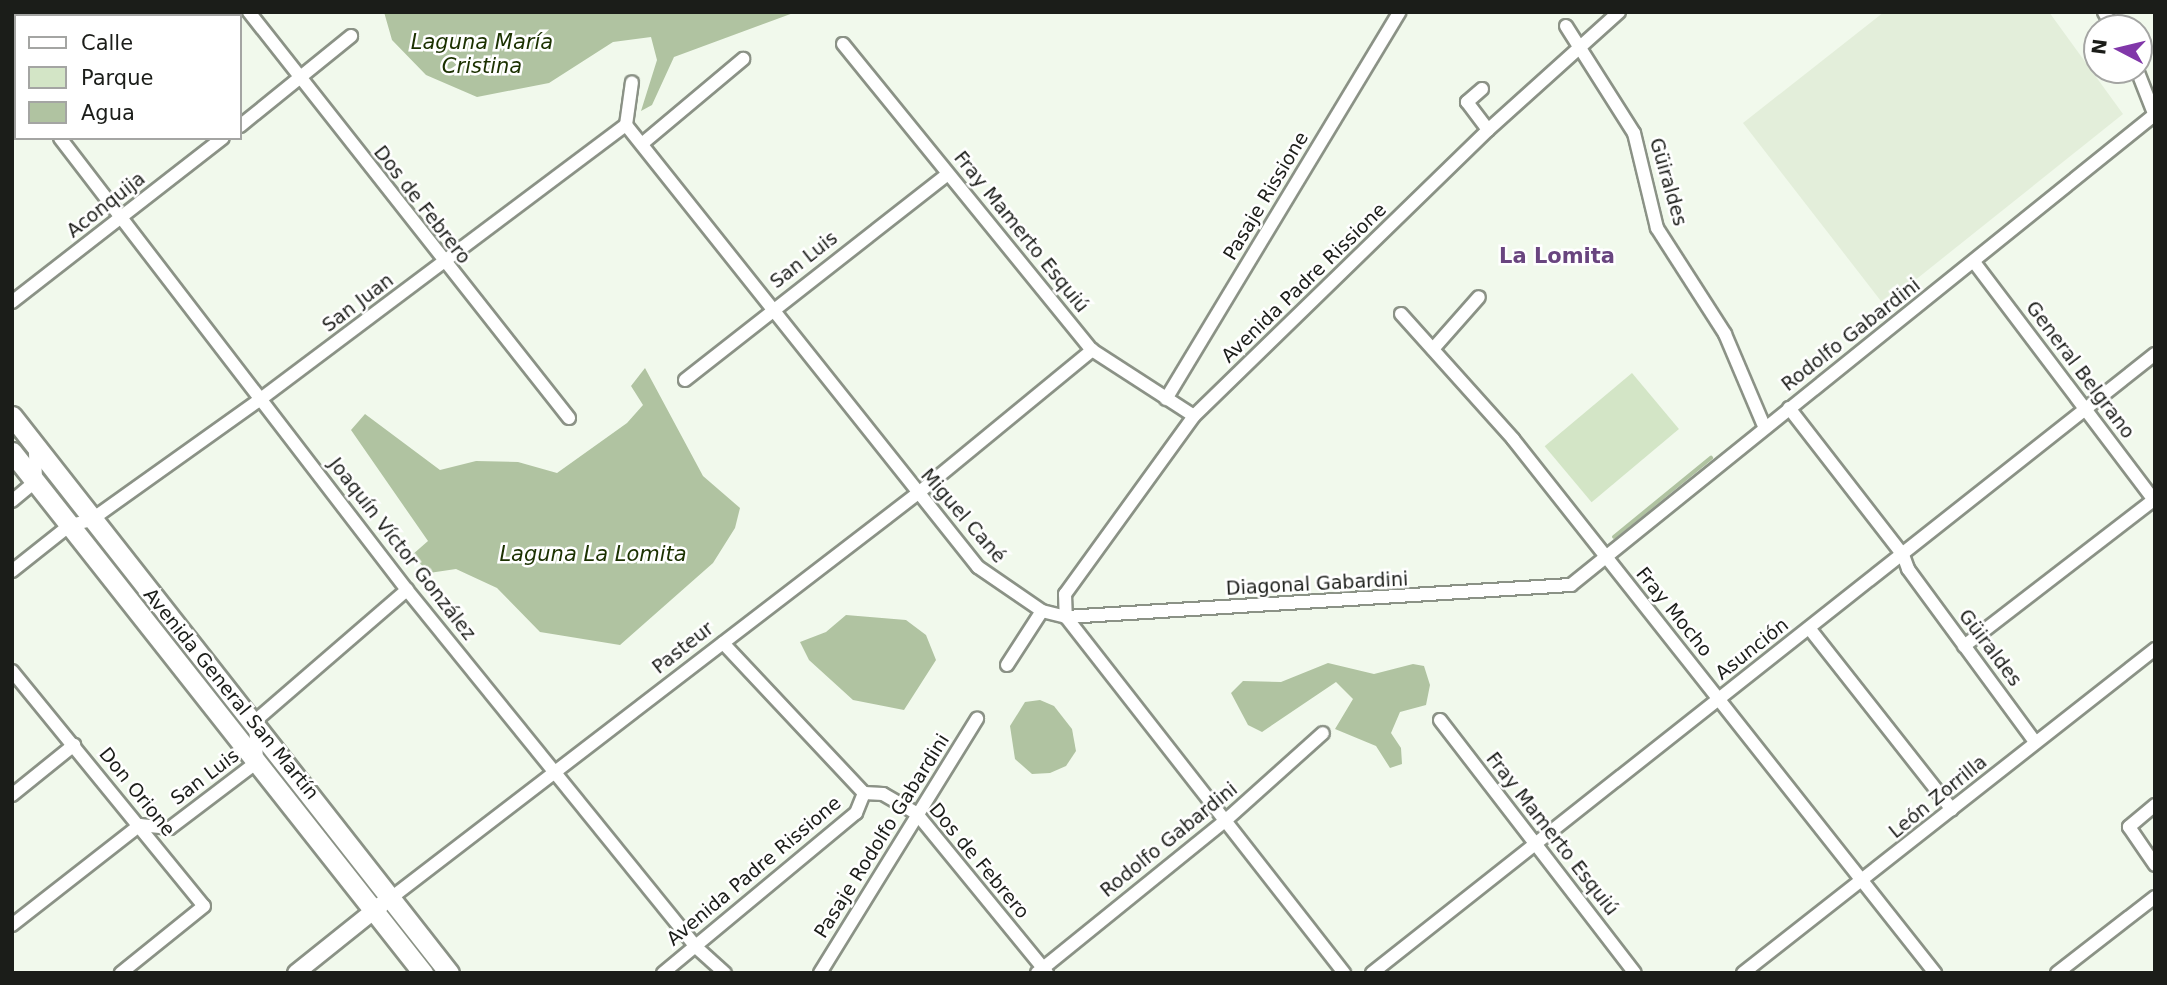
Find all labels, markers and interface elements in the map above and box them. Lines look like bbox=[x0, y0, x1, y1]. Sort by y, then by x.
legend bbox=[14, 14, 242, 140]
north arrow bbox=[2083, 14, 2153, 84]
water label: Laguna María Cristina bbox=[411, 29, 553, 79]
text: Calle bbox=[81, 31, 133, 55]
text: N bbox=[2087, 37, 2111, 56]
text: Parque bbox=[81, 66, 153, 90]
text: Agua bbox=[81, 101, 135, 125]
street label: Pasaje Rissione bbox=[1219, 128, 1313, 264]
street label: Güiraldes bbox=[1645, 135, 1691, 229]
street label: Dos de Febrero bbox=[369, 141, 475, 269]
street label: Fray Mamerto Esquiú bbox=[949, 147, 1093, 317]
street label: Aconquija bbox=[62, 167, 150, 243]
street label: Avenida Padre Rissione bbox=[1217, 198, 1391, 368]
street label: San Luis bbox=[766, 227, 842, 293]
district label: La Lomita bbox=[1499, 243, 1615, 269]
street label: San Juan bbox=[318, 269, 398, 337]
street label: Rodolfo Gabardini bbox=[1777, 274, 1925, 396]
street label: General Belgrano bbox=[2021, 297, 2139, 443]
street label: Joaquín Víctor González bbox=[324, 453, 480, 645]
street label: Miguel Cané bbox=[916, 464, 1010, 568]
water label: Laguna La Lomita bbox=[499, 541, 687, 567]
street label: Fray Mocho bbox=[1631, 563, 1717, 661]
street label: Diagonal Gabardini bbox=[1225, 568, 1409, 600]
street label: Avenida General San Martín bbox=[139, 584, 323, 804]
street label: Güiraldes bbox=[1954, 605, 2026, 691]
street label: Asunción bbox=[1711, 613, 1793, 685]
street label: Pasteur bbox=[648, 617, 718, 679]
street label: Pasaje Rodolfo Gabardini bbox=[810, 730, 954, 942]
street label: Don Orione bbox=[94, 743, 180, 841]
street label: San Luis bbox=[166, 744, 244, 810]
street label: Fray Mamerto Esquiú bbox=[1481, 748, 1623, 920]
street label: León Zorrilla bbox=[1885, 751, 1991, 843]
street label: Rodolfo Gabardini bbox=[1096, 778, 1242, 902]
street label: Avenida Padre Rissione bbox=[662, 791, 846, 951]
street label: Dos de Febrero bbox=[924, 799, 1034, 923]

